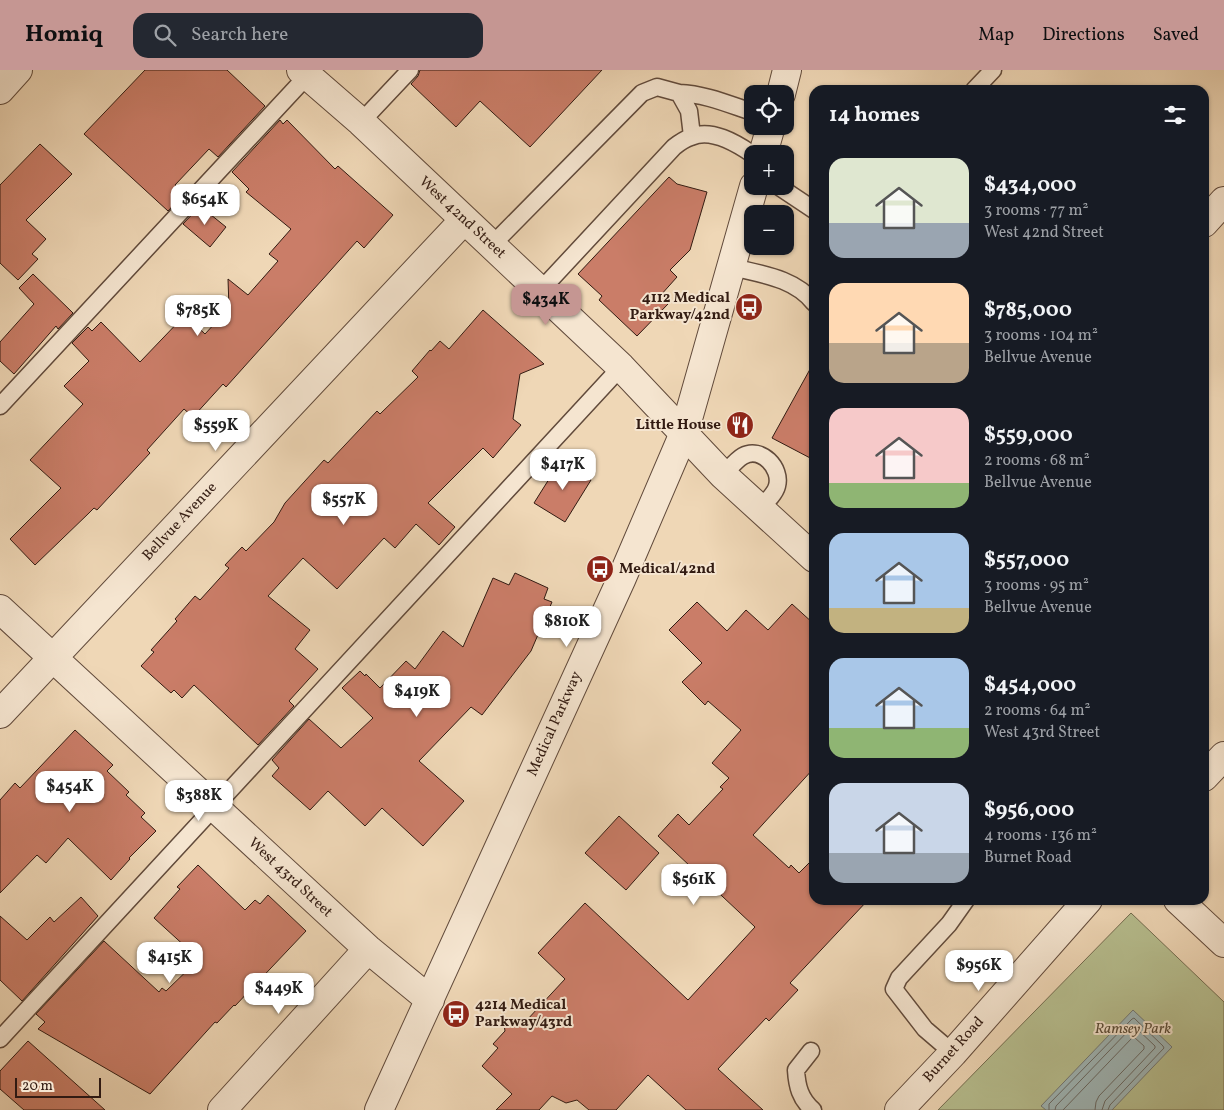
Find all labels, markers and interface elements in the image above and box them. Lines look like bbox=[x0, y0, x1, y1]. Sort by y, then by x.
search box bbox=[133, 13, 483, 58]
text: Homiq bbox=[25, 18, 103, 52]
icon: search bbox=[151, 21, 179, 49]
text: Search here bbox=[191, 22, 288, 48]
text: Map bbox=[978, 23, 1014, 48]
text: Directions bbox=[1042, 23, 1125, 48]
text: Saved bbox=[1153, 23, 1199, 48]
map controls bbox=[744, 85, 794, 255]
button: locate bbox=[744, 85, 794, 135]
text: 14 homes bbox=[829, 101, 920, 130]
icon: filters bbox=[1161, 101, 1189, 129]
button: + bbox=[744, 145, 794, 195]
text: $434,000 bbox=[984, 171, 1076, 200]
street label: West 42nd Street bbox=[414, 172, 510, 264]
icon: home bbox=[869, 178, 929, 238]
pin: $654K bbox=[170, 184, 240, 226]
text: $654K bbox=[182, 189, 228, 211]
text: 3 rooms · 77 m² bbox=[984, 200, 1088, 222]
button: − bbox=[744, 205, 794, 255]
text: West 42nd Street bbox=[984, 222, 1104, 244]
pin: $434K bbox=[511, 284, 581, 326]
place label: 4112 Medical Parkway/42nd bbox=[630, 288, 730, 326]
text: $434K bbox=[522, 289, 570, 311]
bus stop icon: 4112 Medical Parkway/42nd bbox=[734, 292, 764, 322]
pin: $785K bbox=[163, 294, 233, 337]
text: $785,000 bbox=[984, 296, 1072, 325]
text: $785K bbox=[176, 300, 220, 322]
icon: home bbox=[869, 303, 929, 363]
text: 3 rooms · 104 m² bbox=[984, 325, 1098, 347]
text: Bellvue Avenue bbox=[984, 347, 1092, 369]
pin: $559K bbox=[181, 410, 251, 452]
restaurant icon: Little House bbox=[725, 410, 755, 440]
text: $559K bbox=[194, 415, 238, 437]
place label: Little House bbox=[636, 415, 721, 436]
text: $559,000 bbox=[984, 421, 1073, 450]
icon: home bbox=[869, 428, 929, 488]
pin: $417K bbox=[528, 448, 598, 491]
text: 2 rooms · 68 m² bbox=[984, 450, 1090, 472]
text: $417K bbox=[541, 454, 585, 476]
text: Bellvue Avenue bbox=[984, 472, 1092, 494]
street label: Bellvue Avenue bbox=[138, 478, 222, 566]
pin: $557K bbox=[309, 484, 379, 526]
text: $557K bbox=[322, 489, 366, 511]
text: $557,000 bbox=[984, 546, 1069, 575]
icon: home bbox=[869, 553, 929, 613]
bus stop icon: Medical/42nd bbox=[585, 554, 615, 584]
place label: Medical/42nd bbox=[619, 559, 715, 580]
text: 3 rooms · 95 m² bbox=[984, 575, 1089, 597]
text: Bellvue Avenue bbox=[984, 597, 1092, 619]
pin: $810K bbox=[532, 606, 602, 648]
text: $810K bbox=[544, 611, 590, 633]
street label: Medical Parkway bbox=[522, 668, 588, 780]
text: $454,000 bbox=[984, 671, 1076, 700]
pin: $419K bbox=[382, 676, 452, 718]
icon: home bbox=[869, 678, 929, 738]
text: $419K bbox=[394, 681, 440, 703]
text: 2 rooms · 64 m² bbox=[984, 700, 1091, 722]
text: West 43rd Street bbox=[984, 722, 1100, 744]
pin: $454K bbox=[35, 770, 105, 813]
text: $454K bbox=[46, 776, 94, 798]
pin: $388K bbox=[164, 780, 234, 822]
text: $388K bbox=[176, 785, 222, 807]
text: $956,000 bbox=[984, 796, 1074, 825]
icon: home bbox=[869, 803, 929, 863]
text: 4 rooms · 136 m² bbox=[984, 825, 1097, 847]
street label: West 43rd Street bbox=[243, 833, 337, 923]
text: Burnet Road bbox=[984, 847, 1072, 869]
pin: $561K bbox=[659, 864, 729, 906]
text: $561K bbox=[672, 869, 716, 891]
pin: $415K bbox=[135, 942, 205, 984]
text: $415K bbox=[148, 947, 192, 969]
pin: $956K bbox=[944, 950, 1014, 992]
text: $956K bbox=[956, 955, 1002, 977]
pin: $449K bbox=[244, 972, 314, 1015]
text: $449K bbox=[255, 978, 303, 1000]
place label: 4214 Medical Parkway/43rd bbox=[475, 995, 572, 1033]
bus stop icon: 4214 Medical Parkway/43rd bbox=[441, 999, 471, 1029]
street label: Burnet Road bbox=[919, 1012, 989, 1088]
park label: Ramsey Park bbox=[1095, 1019, 1171, 1040]
scale bar bbox=[15, 1075, 101, 1098]
text: 20 m bbox=[22, 1077, 53, 1096]

